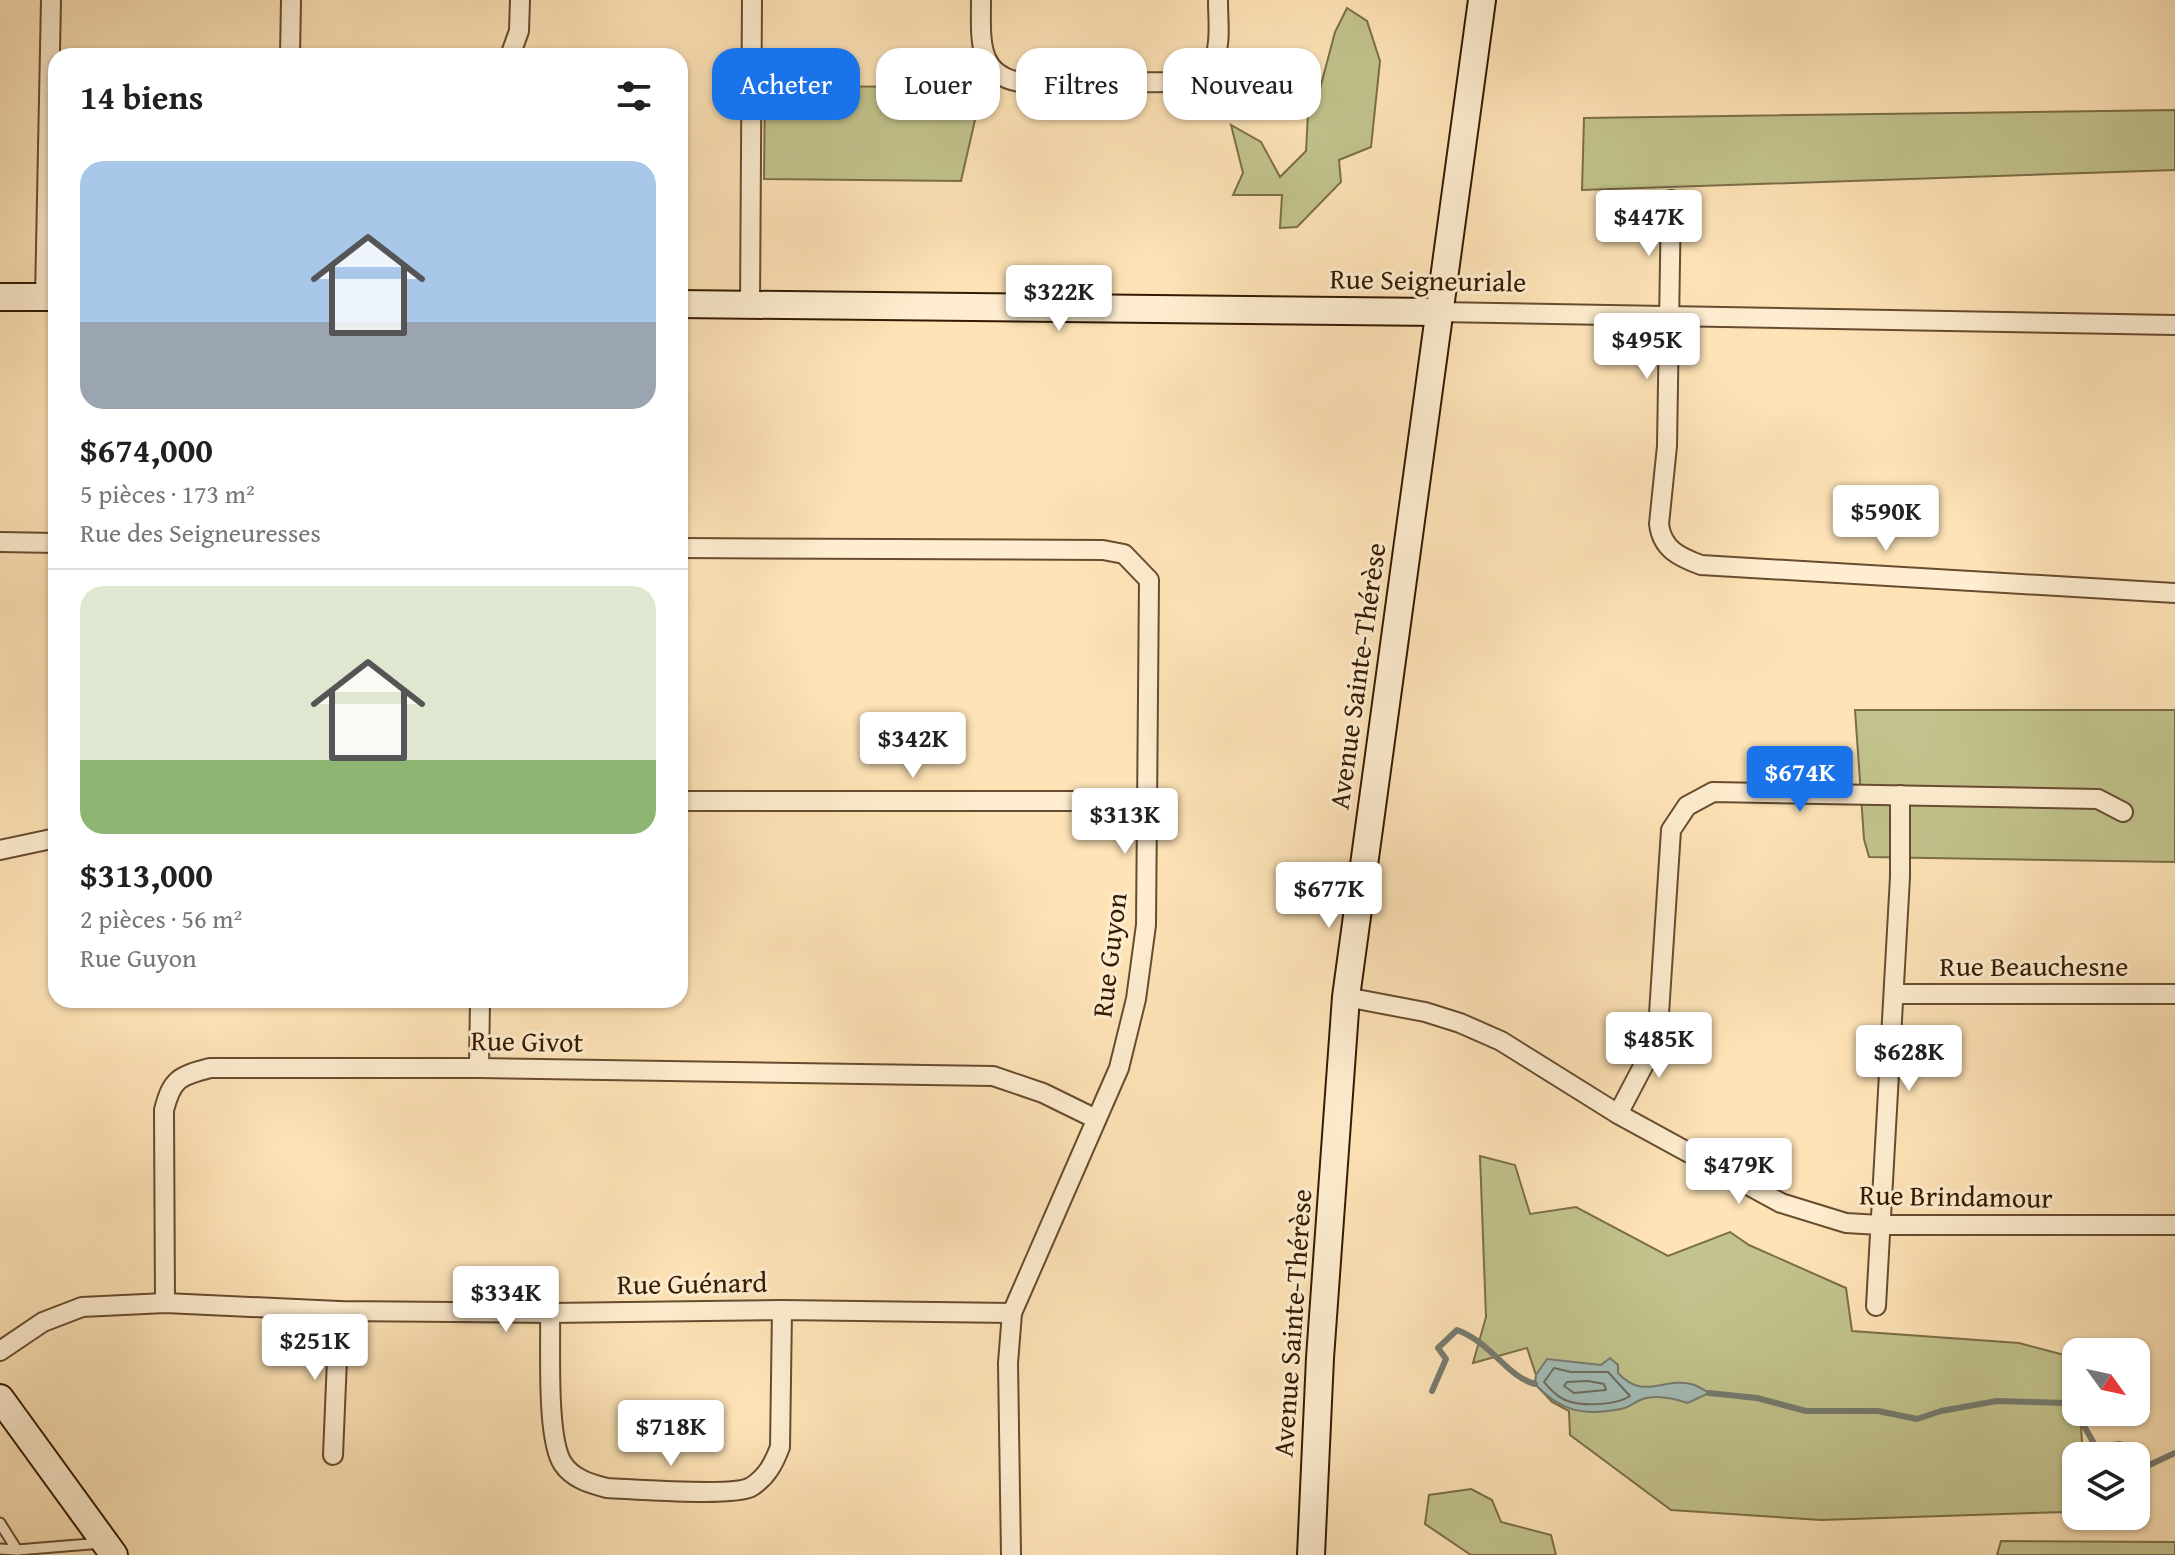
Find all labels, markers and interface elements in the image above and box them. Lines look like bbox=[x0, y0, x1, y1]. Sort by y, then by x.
chip: Acheter bbox=[712, 48, 860, 120]
chip: Louer bbox=[876, 48, 1000, 120]
chip: Filtres bbox=[1016, 48, 1147, 120]
chip: Nouveau bbox=[1163, 48, 1321, 120]
text: 14 biens bbox=[80, 72, 203, 121]
icon: filters bbox=[612, 74, 656, 118]
pin: $447K bbox=[1593, 190, 1705, 258]
text: $447K bbox=[1614, 196, 1684, 235]
icon: home bbox=[296, 213, 440, 357]
street label: Rue Seigneuriale bbox=[1329, 257, 1527, 302]
pin: $322K bbox=[1003, 265, 1115, 333]
text: $322K bbox=[1024, 271, 1094, 310]
pin: $495K bbox=[1591, 313, 1703, 381]
text: $495K bbox=[1612, 319, 1682, 358]
text: $674,000 bbox=[80, 425, 213, 474]
text: 5 pièces · 173 m² bbox=[80, 474, 255, 513]
pin: $590K bbox=[1830, 485, 1942, 553]
text: $590K bbox=[1851, 491, 1921, 530]
text: Rue des Seigneuresses bbox=[80, 513, 321, 552]
street label: Avenue Sainte-Thérèse bbox=[1317, 540, 1396, 812]
icon: home bbox=[296, 638, 440, 782]
pin: $342K bbox=[857, 712, 969, 780]
text: $342K bbox=[878, 718, 948, 757]
pin: $674K bbox=[1744, 746, 1856, 814]
text: $674K bbox=[1765, 752, 1835, 791]
pin: $313K bbox=[1069, 788, 1181, 856]
text: $313K bbox=[1090, 794, 1160, 833]
text: $313,000 bbox=[80, 850, 213, 899]
pin: $677K bbox=[1273, 862, 1385, 930]
text: $677K bbox=[1294, 868, 1364, 907]
street label: Rue Guyon bbox=[1081, 890, 1137, 1020]
text: 2 pièces · 56 m² bbox=[80, 899, 242, 938]
text: Rue Guyon bbox=[80, 938, 197, 977]
street label: Rue Beauchesne bbox=[1940, 945, 2128, 986]
pin: $485K bbox=[1603, 1012, 1715, 1080]
text: $485K bbox=[1624, 1018, 1694, 1057]
street label: Rue Givot bbox=[470, 1019, 584, 1062]
pin: $628K bbox=[1853, 1025, 1965, 1093]
text: $628K bbox=[1874, 1031, 1944, 1070]
pin: $479K bbox=[1683, 1138, 1795, 1206]
text: $479K bbox=[1704, 1144, 1774, 1183]
street label: Rue Brindamour bbox=[1859, 1173, 2054, 1218]
street label: Avenue Sainte-Thérèse bbox=[1262, 1187, 1321, 1458]
street label: Rue Guénard bbox=[616, 1261, 768, 1304]
pin: $334K bbox=[450, 1266, 562, 1334]
text: $334K bbox=[471, 1272, 541, 1311]
pin: $251K bbox=[259, 1314, 371, 1382]
text: $251K bbox=[280, 1320, 350, 1359]
north arrow bbox=[2062, 1338, 2150, 1426]
map controls bbox=[2062, 1338, 2150, 1530]
pin: $718K bbox=[615, 1400, 727, 1468]
text: $718K bbox=[636, 1406, 706, 1445]
button: layers bbox=[2062, 1442, 2150, 1530]

